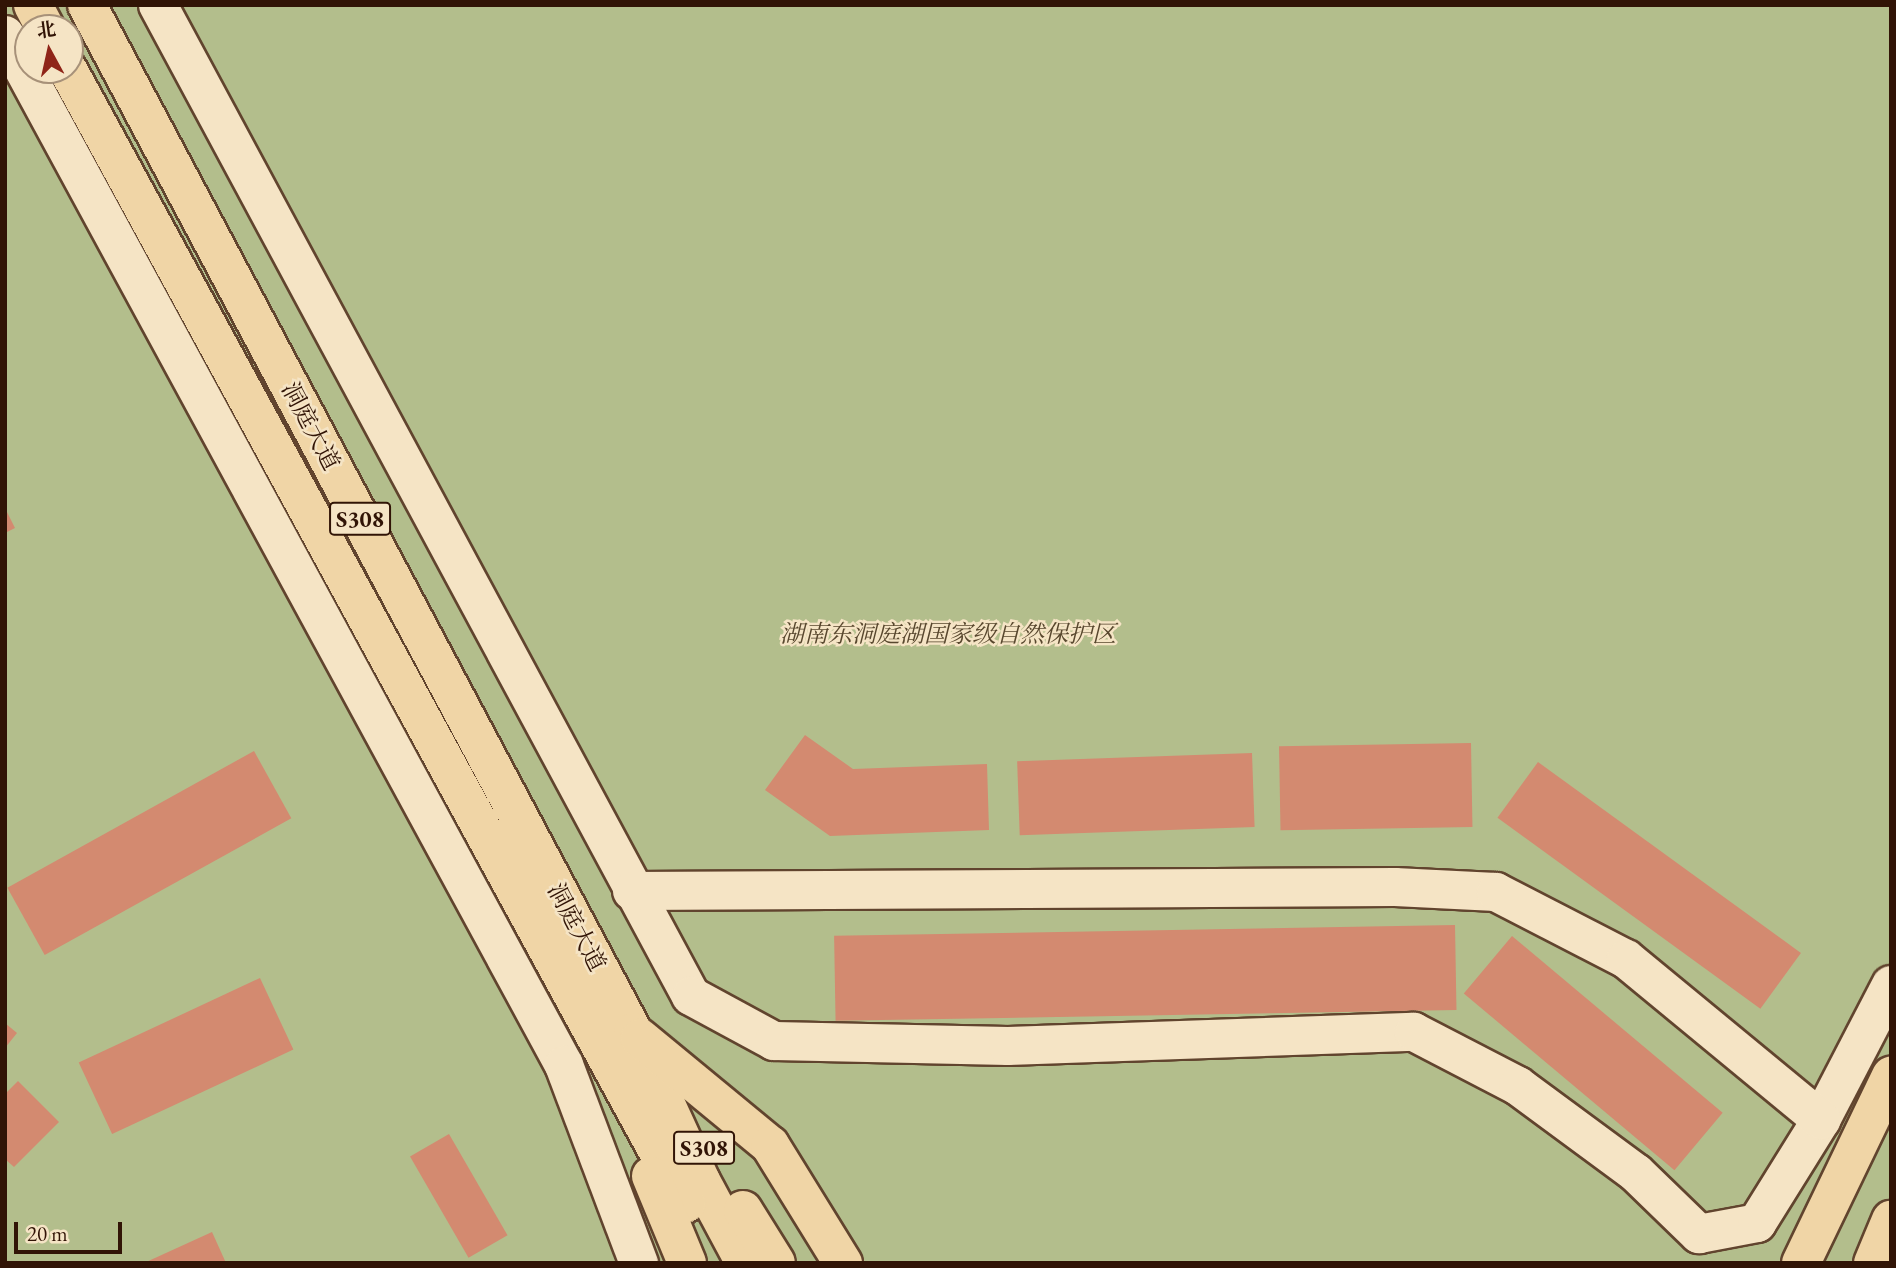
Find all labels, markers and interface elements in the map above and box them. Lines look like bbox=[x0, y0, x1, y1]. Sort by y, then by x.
north arrow bbox=[14, 14, 84, 84]
text: 北 bbox=[35, 16, 57, 43]
street label: 洞庭大道 bbox=[276, 377, 346, 475]
road number: S308 bbox=[328, 499, 392, 538]
park label: 湖南东洞庭湖国家级自然保护区 bbox=[780, 620, 1116, 648]
street label: 洞庭大道 bbox=[542, 878, 612, 976]
road number: S308 bbox=[672, 1128, 736, 1168]
scale bar bbox=[18, 1208, 126, 1252]
text: 20 m bbox=[27, 1220, 68, 1247]

